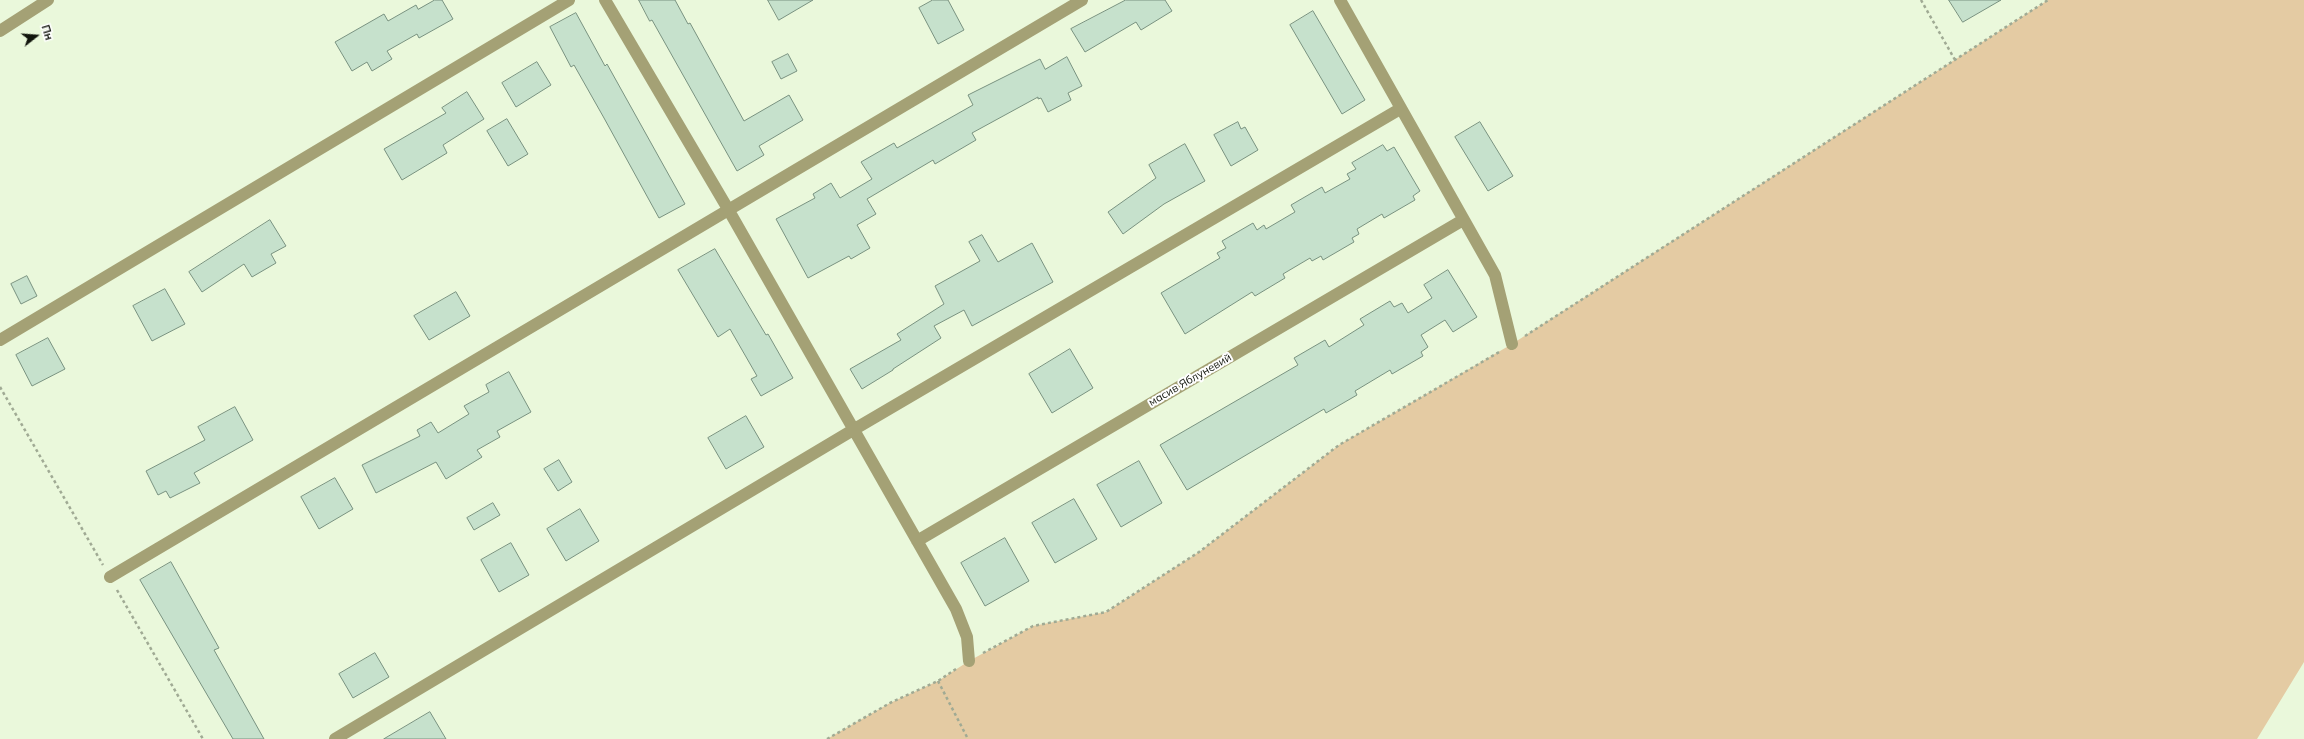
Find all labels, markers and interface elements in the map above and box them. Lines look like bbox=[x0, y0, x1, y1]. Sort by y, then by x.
north arrow bbox=[16, 16, 56, 56]
text: Пн bbox=[39, 23, 56, 42]
street label: масив Яблуневий bbox=[1146, 351, 1234, 409]

